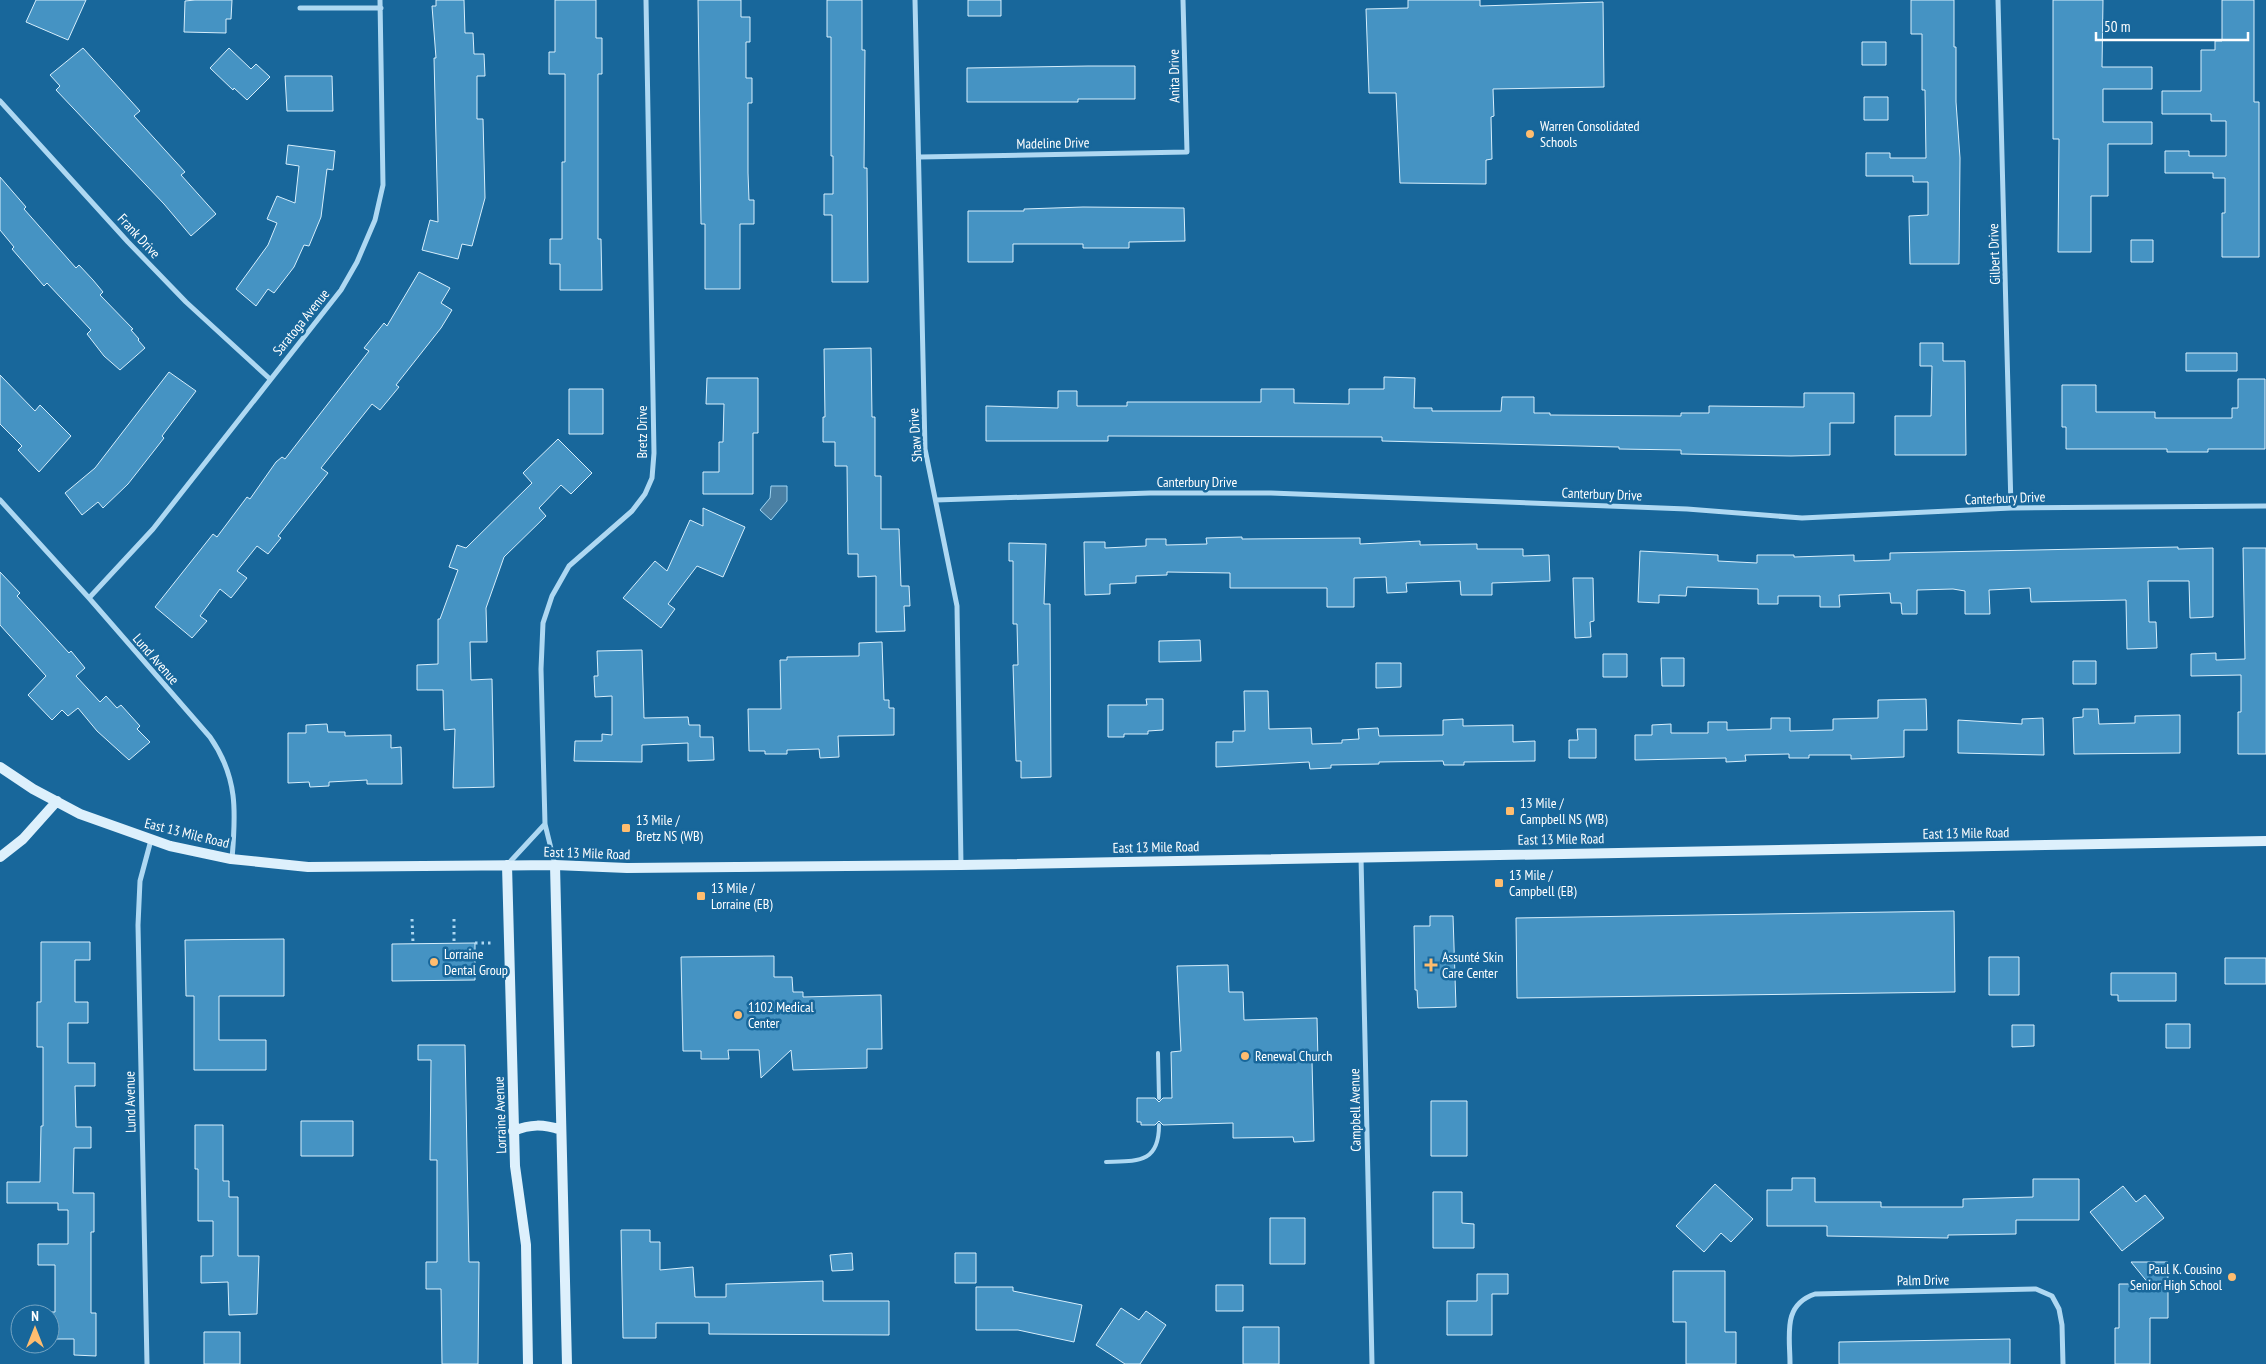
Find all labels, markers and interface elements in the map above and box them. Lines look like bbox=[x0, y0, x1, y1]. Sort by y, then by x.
scale bar bbox=[2096, 10, 2248, 42]
text: 50 m bbox=[2104, 17, 2130, 36]
street label: Anita Drive bbox=[1165, 49, 1183, 103]
place label: Warren Consolidated Schools bbox=[1540, 117, 1640, 151]
marker: Warren Consolidated Schools bbox=[1524, 128, 1536, 140]
street label: Madeline Drive bbox=[1016, 133, 1090, 153]
street label: Frank Drive bbox=[114, 210, 164, 262]
street label: Gilbert Drive bbox=[1984, 223, 2004, 285]
street label: Saratoga Avenue bbox=[269, 285, 333, 359]
street label: Bretz Drive bbox=[633, 405, 651, 459]
street label: Shaw Drive bbox=[904, 407, 926, 463]
street label: Canterbury Drive bbox=[1157, 473, 1238, 491]
street label: Canterbury Drive bbox=[1561, 484, 1643, 504]
street label: Canterbury Drive bbox=[1964, 488, 2046, 508]
street label: Lund Avenue bbox=[129, 630, 183, 688]
place label: 13 Mile / Campbell NS (WB) bbox=[1520, 794, 1608, 828]
marker: 13 Mile / Campbell NS (WB) bbox=[1504, 805, 1516, 817]
place label: 13 Mile / Bretz NS (WB) bbox=[636, 811, 703, 845]
street label: East 13 Mile Road bbox=[143, 814, 231, 852]
marker: 13 Mile / Bretz NS (WB) bbox=[620, 822, 632, 834]
street label: East 13 Mile Road bbox=[1923, 823, 2009, 843]
street label: East 13 Mile Road bbox=[1518, 829, 1604, 849]
street label: East 13 Mile Road bbox=[1113, 837, 1199, 857]
street label: East 13 Mile Road bbox=[543, 842, 631, 864]
place label: 13 Mile / Campbell (EB) bbox=[1509, 866, 1577, 900]
marker: 13 Mile / Campbell (EB) bbox=[1493, 877, 1505, 889]
place label: 13 Mile / Lorraine (EB) bbox=[711, 879, 773, 913]
marker: 13 Mile / Lorraine (EB) bbox=[695, 890, 707, 902]
place label: Lorraine Dental Group bbox=[444, 945, 508, 979]
place label: Assunté Skin Care Center bbox=[1442, 948, 1503, 982]
marker: Lorraine Dental Group bbox=[428, 956, 440, 968]
marker: Assunté Skin Care Center bbox=[1424, 958, 1438, 972]
place label: 1102 Medical Center bbox=[748, 998, 815, 1032]
marker: 1102 Medical Center bbox=[732, 1009, 744, 1021]
place label: Renewal Church bbox=[1255, 1047, 1333, 1065]
marker: Renewal Church bbox=[1239, 1050, 1251, 1062]
street label: Campbell Avenue bbox=[1345, 1068, 1365, 1152]
street label: Lund Avenue bbox=[120, 1071, 140, 1133]
street label: Lorraine Avenue bbox=[490, 1076, 510, 1154]
place label: Paul K. Cousino Senior High School bbox=[2130, 1260, 2223, 1294]
street label: Palm Drive bbox=[1897, 1271, 1950, 1289]
marker: Paul K. Cousino Senior High School bbox=[2226, 1271, 2238, 1283]
north arrow bbox=[10, 1304, 60, 1354]
text: N bbox=[31, 1307, 39, 1325]

